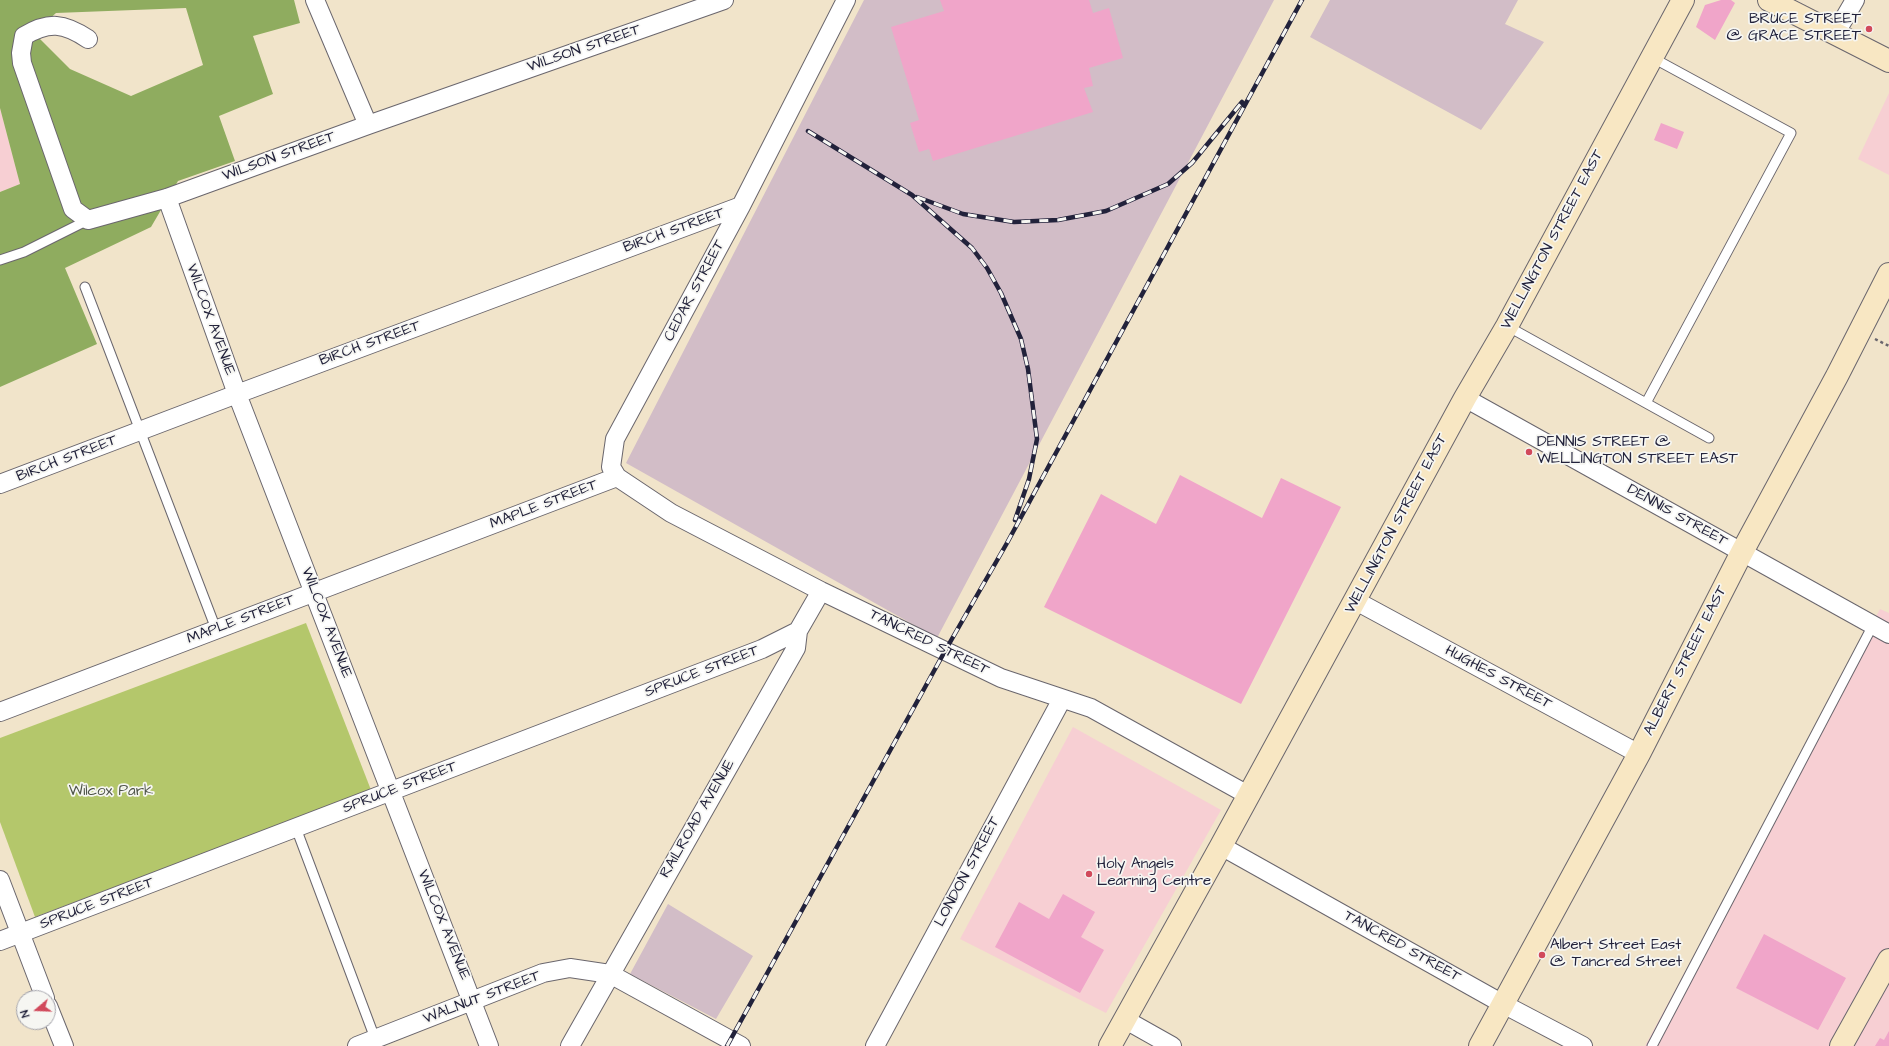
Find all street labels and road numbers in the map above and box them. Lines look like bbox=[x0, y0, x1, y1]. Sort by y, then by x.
street label: WILSON STREET bbox=[525, 21, 643, 77]
street label: WILSON STREET bbox=[220, 128, 338, 186]
street label: WELLINGTON STREET EAST bbox=[1498, 147, 1608, 333]
street label: BIRCH STREET bbox=[621, 204, 727, 258]
street label: CEDAR STREET bbox=[661, 237, 729, 345]
street label: WILCOX AVENUE bbox=[182, 262, 238, 378]
street label: BIRCH STREET bbox=[317, 317, 423, 371]
street label: WELLINGTON STREET EAST bbox=[1342, 431, 1452, 617]
street label: BIRCH STREET bbox=[14, 432, 120, 486]
street label: MAPLE STREET bbox=[488, 476, 600, 534]
street label: DENNIS STREET bbox=[1624, 481, 1730, 551]
street label: WILCOX AVENUE bbox=[297, 565, 355, 681]
street label: ALBERT STREET EAST bbox=[1640, 583, 1732, 739]
street label: MAPLE STREET bbox=[185, 591, 297, 649]
street label: TANCRED STREET bbox=[866, 606, 992, 680]
street label: SPRUCE STREET bbox=[642, 642, 762, 702]
street label: HUGHES STREET bbox=[1442, 642, 1554, 714]
street label: RAILROAD AVENUE bbox=[657, 757, 739, 881]
street label: SPRUCE STREET bbox=[340, 758, 460, 818]
street label: LONDON STREET bbox=[931, 814, 1005, 930]
street label: WILCOX AVENUE bbox=[413, 867, 473, 983]
street label: SPRUCE STREET bbox=[37, 874, 157, 934]
street label: TANCRED STREET bbox=[1340, 907, 1464, 987]
street label: WALNUT STREET bbox=[421, 967, 543, 1029]

